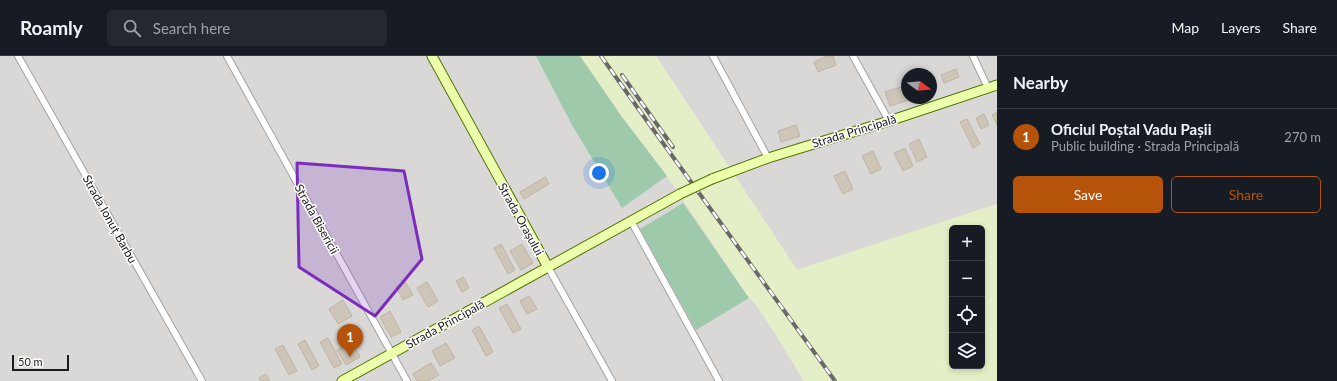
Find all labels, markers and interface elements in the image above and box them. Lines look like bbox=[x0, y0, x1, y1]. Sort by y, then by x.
search box bbox=[107, 10, 387, 46]
text: Roamly bbox=[20, 16, 83, 39]
icon: search bbox=[121, 17, 143, 39]
text: Search here bbox=[153, 19, 230, 37]
text: Map bbox=[1171, 19, 1199, 36]
text: Layers bbox=[1221, 19, 1261, 36]
text: Share bbox=[1283, 19, 1317, 36]
north arrow bbox=[901, 68, 937, 104]
text: Nearby bbox=[1013, 72, 1068, 93]
street label: Strada Principală bbox=[810, 111, 898, 151]
text: Oficiul Poștal Vadu Pașii bbox=[1051, 120, 1211, 138]
text: 1 bbox=[1022, 129, 1030, 145]
text: 270 m bbox=[1284, 129, 1321, 145]
text: Public building · Strada Principală bbox=[1051, 138, 1239, 154]
your location bbox=[589, 163, 609, 183]
street label: Strada Ionuț Barbu bbox=[80, 172, 140, 266]
button: Save bbox=[1013, 176, 1163, 213]
button: Share bbox=[1171, 176, 1321, 213]
street label: Strada Orașului bbox=[495, 180, 547, 258]
street label: Strada Bisericii bbox=[292, 182, 342, 257]
map controls bbox=[949, 225, 985, 369]
button: + bbox=[949, 225, 985, 261]
button: − bbox=[949, 261, 985, 297]
street label: Strada Principală bbox=[403, 296, 487, 352]
button: locate bbox=[949, 297, 985, 333]
pin: 1 bbox=[337, 324, 363, 357]
button: layers bbox=[949, 333, 985, 369]
scale bar bbox=[12, 353, 69, 372]
text: 50 m bbox=[18, 355, 43, 368]

